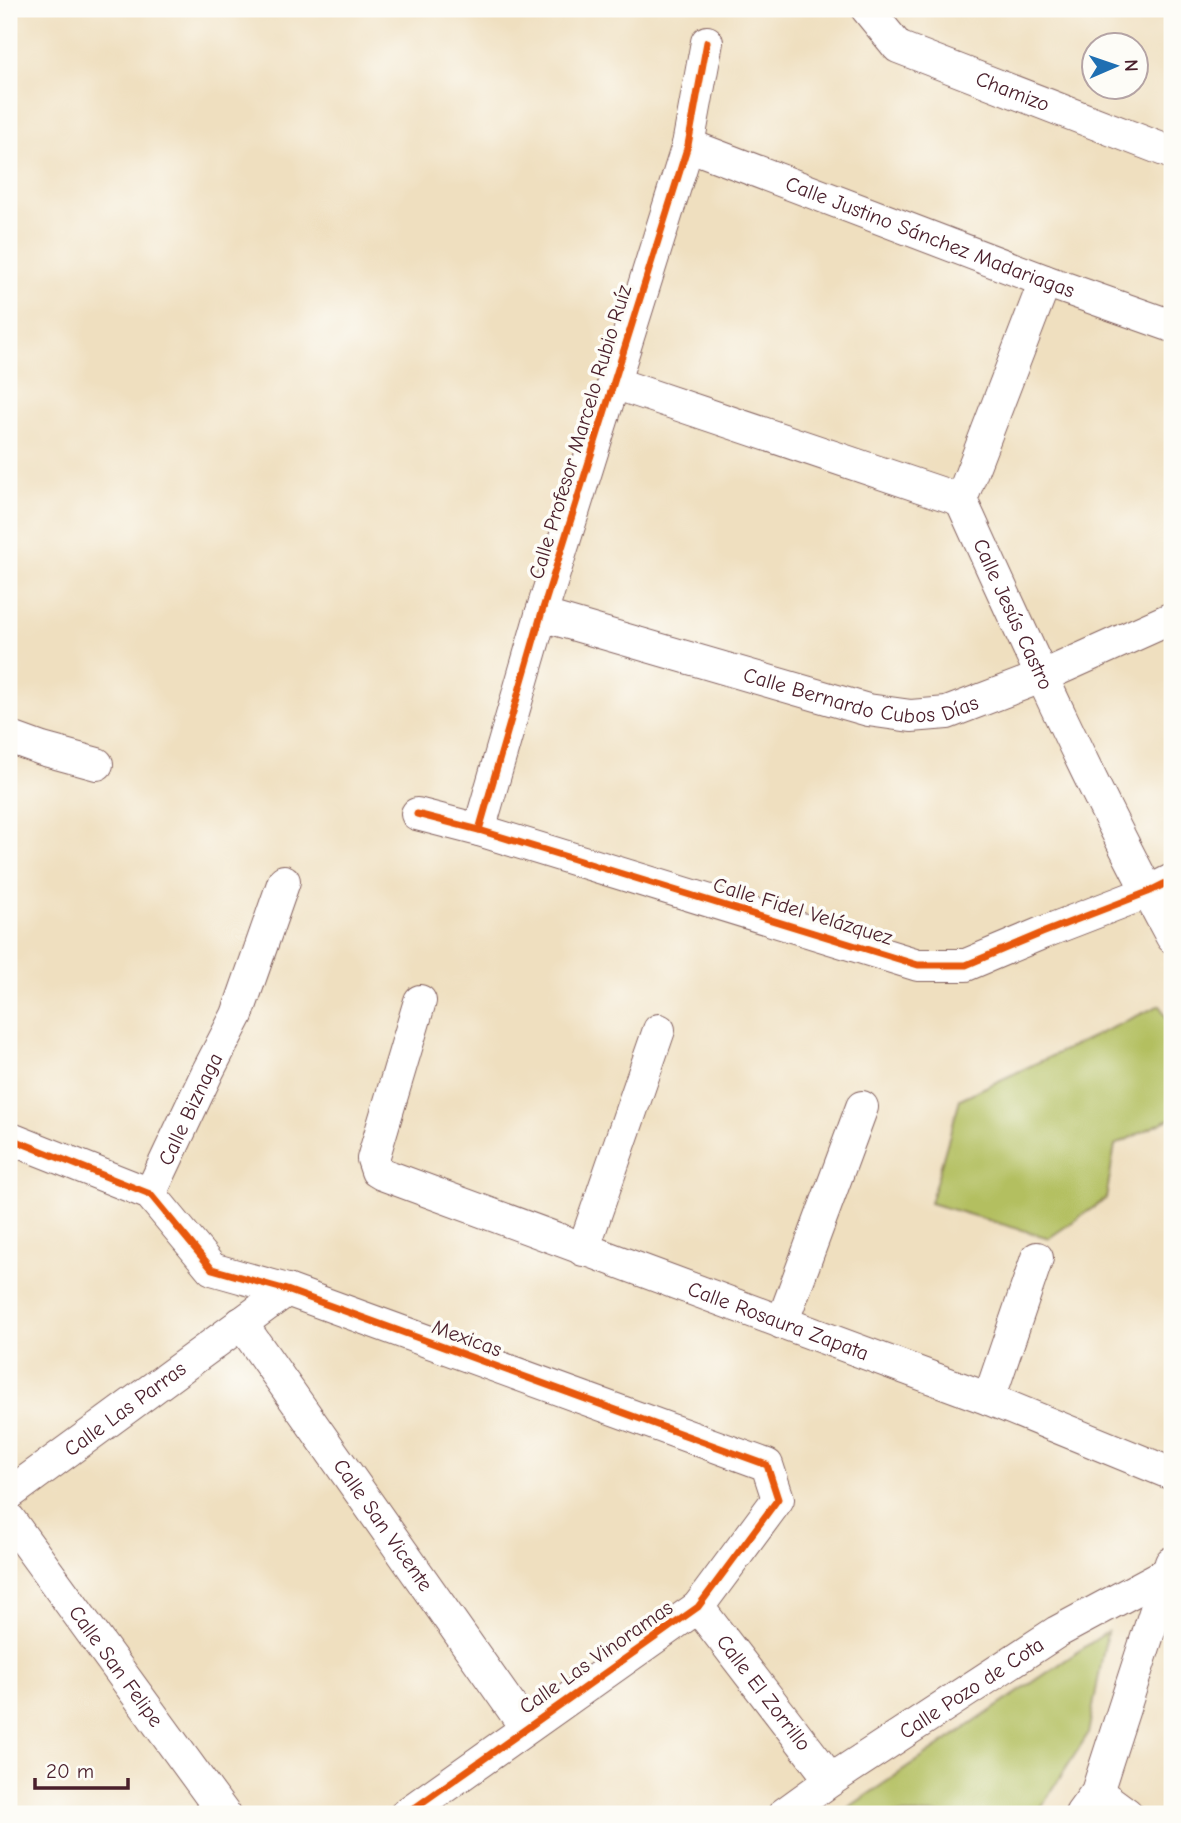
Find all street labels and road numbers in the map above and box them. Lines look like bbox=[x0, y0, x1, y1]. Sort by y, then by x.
street label: Chamizo bbox=[972, 66, 1053, 116]
street label: Calle Justino Sánchez Madariagas bbox=[782, 171, 1078, 303]
street label: Calle Profesor Marcelo Rubio Ruíz bbox=[524, 282, 636, 582]
street label: Calle Jesús Castro bbox=[968, 535, 1058, 693]
street label: Calle Bernardo Cubos Días bbox=[741, 662, 982, 728]
street label: Calle Fidel Velázquez bbox=[710, 872, 896, 950]
street label: Calle Biznaga bbox=[153, 1049, 227, 1169]
street label: Calle Rosaura Zapata bbox=[685, 1276, 872, 1365]
street label: Mexicas bbox=[429, 1314, 505, 1362]
street label: Calle Las Parras bbox=[60, 1356, 191, 1461]
street label: Calle San Vicente bbox=[328, 1454, 438, 1596]
street label: Calle Las Vinoramas bbox=[515, 1595, 677, 1719]
street label: Calle San Felipe bbox=[64, 1601, 168, 1731]
street label: Calle El Zorrillo bbox=[712, 1630, 816, 1755]
street label: Calle Pozo de Cota bbox=[895, 1632, 1048, 1744]

